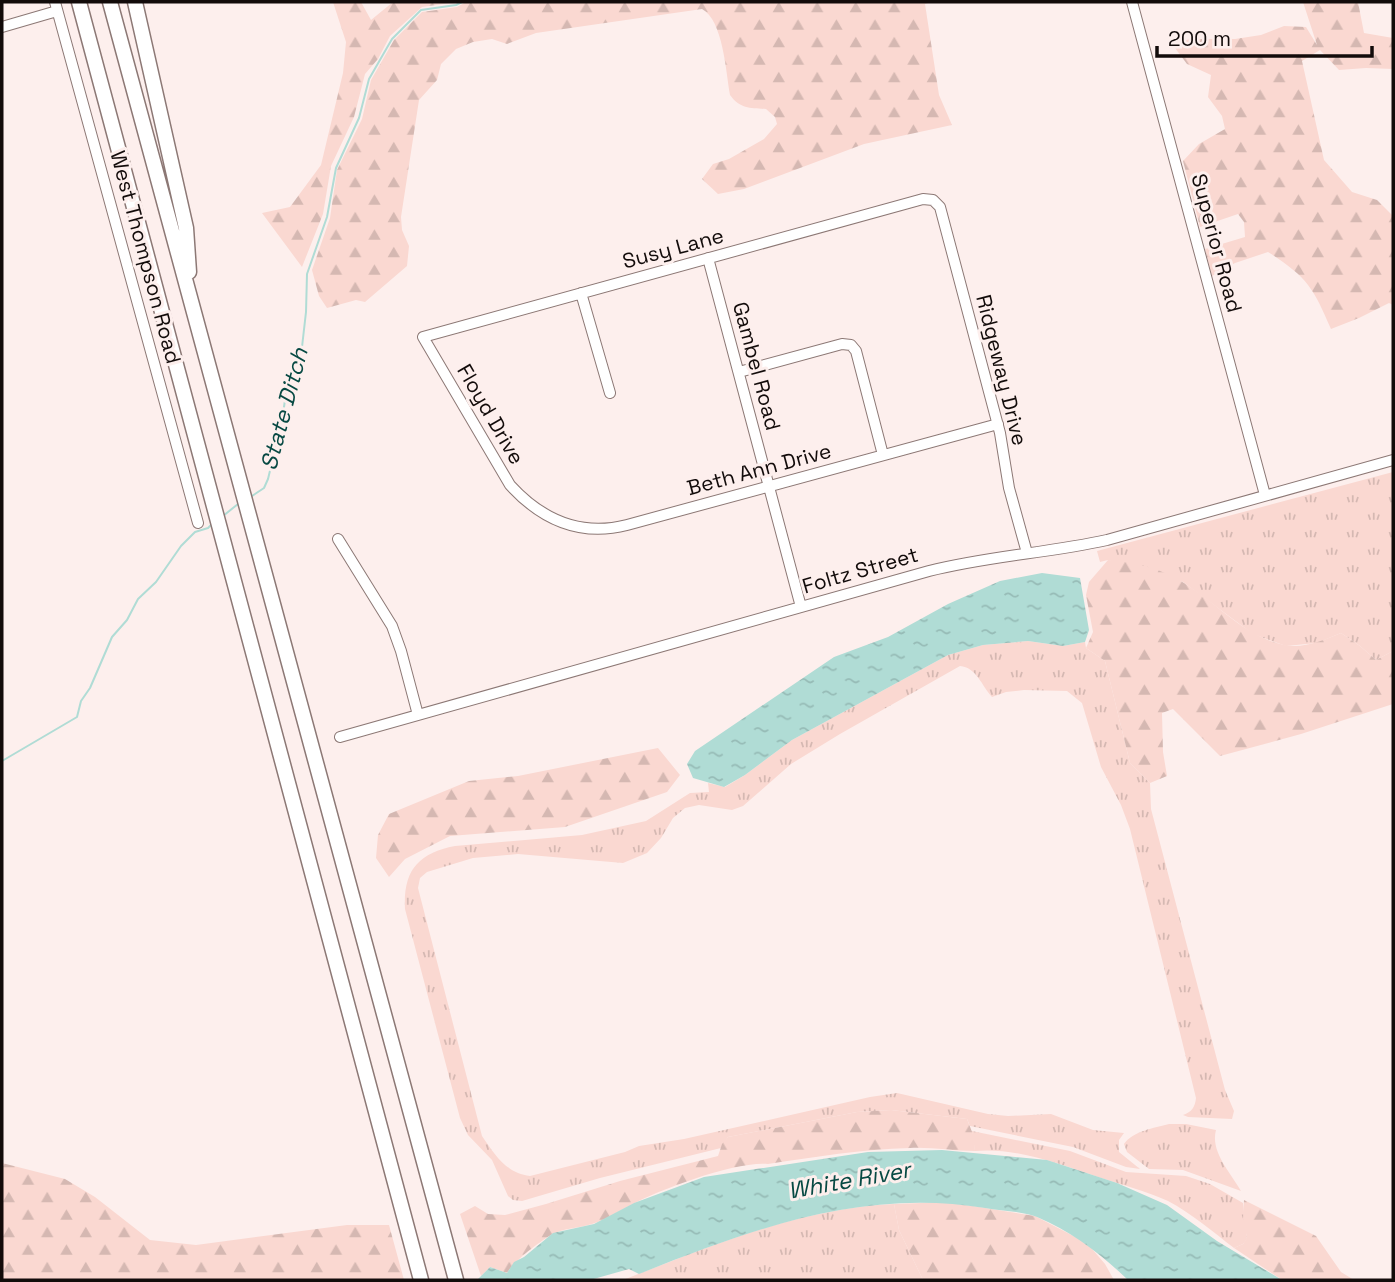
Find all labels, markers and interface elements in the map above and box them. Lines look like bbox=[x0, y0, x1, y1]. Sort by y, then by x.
scale bar bbox=[1157, 14, 1372, 58]
text: 200 m bbox=[1168, 25, 1231, 52]
street label: West Thompson Road bbox=[105, 147, 187, 367]
street label: Superior Road bbox=[1186, 171, 1248, 315]
street label: Susy Lane bbox=[619, 222, 727, 274]
street label: Ridgeway Drive bbox=[970, 292, 1034, 448]
street label: Gambel Road bbox=[727, 299, 787, 433]
water label: State Ditch bbox=[253, 344, 315, 474]
street label: Floyd Drive bbox=[451, 359, 531, 469]
street label: Beth Ann Drive bbox=[684, 437, 834, 501]
street label: Foltz Street bbox=[799, 541, 921, 599]
water label: White River bbox=[785, 1154, 915, 1206]

